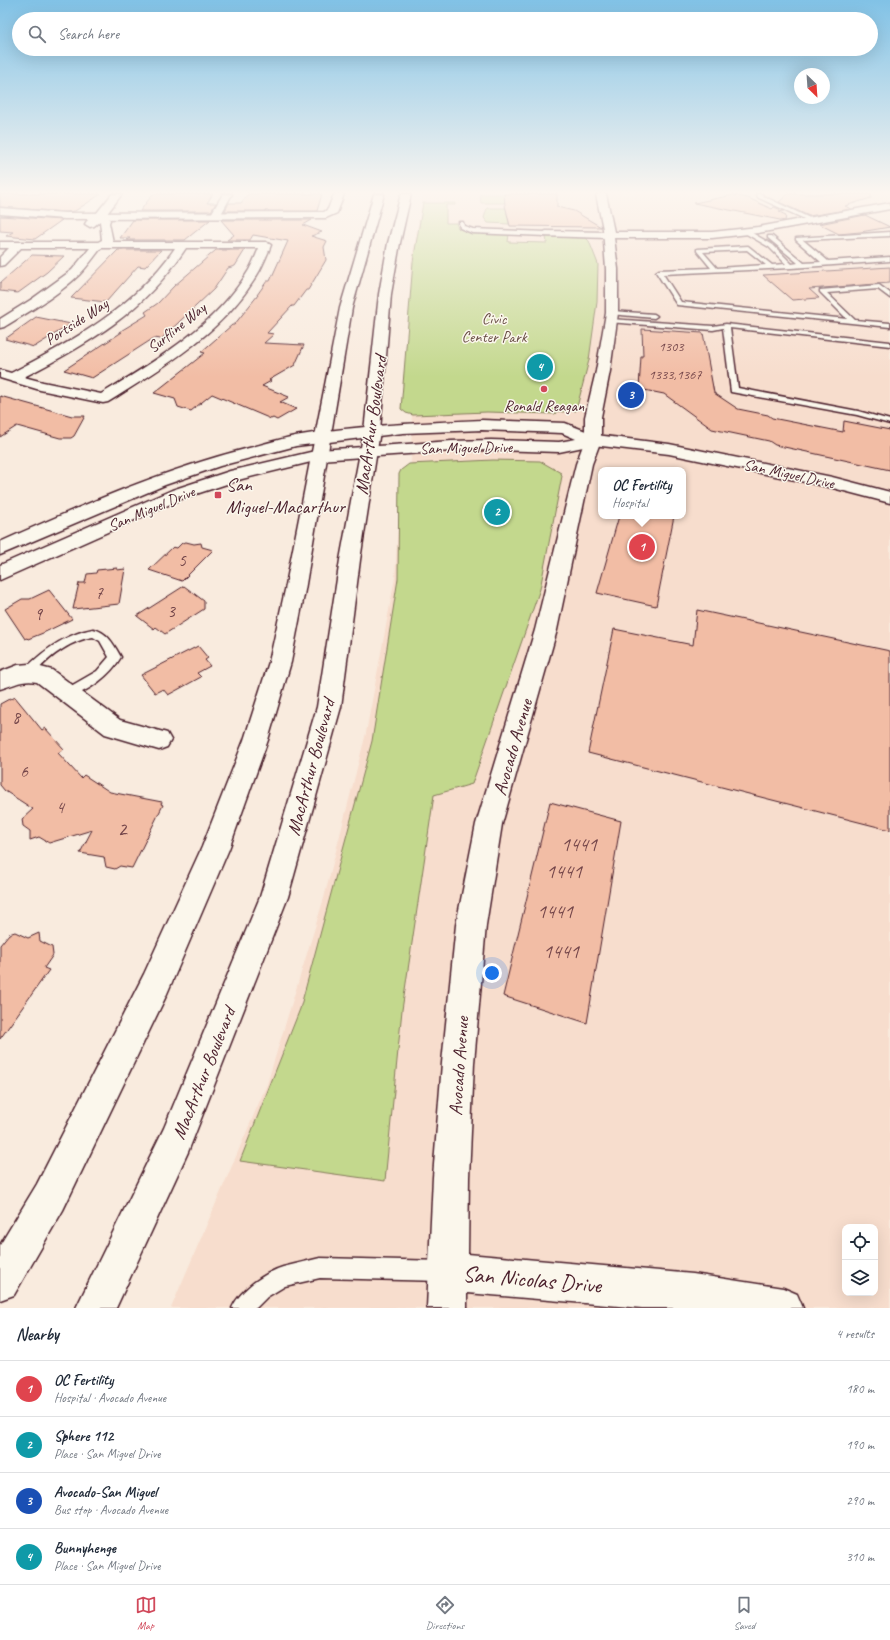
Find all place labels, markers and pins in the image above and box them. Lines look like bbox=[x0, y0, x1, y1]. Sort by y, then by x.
pin: 4 bbox=[527, 352, 553, 382]
pin: 3 bbox=[618, 380, 644, 410]
marker: Ronald Reagan bbox=[539, 384, 549, 394]
place label: Ronald Reagan bbox=[504, 396, 585, 416]
place label: San Miguel-Macarthur bbox=[226, 473, 346, 519]
marker: San Miguel-Macarthur bbox=[213, 490, 223, 500]
pin: 2 bbox=[484, 497, 510, 527]
pin: 1 bbox=[629, 532, 655, 562]

